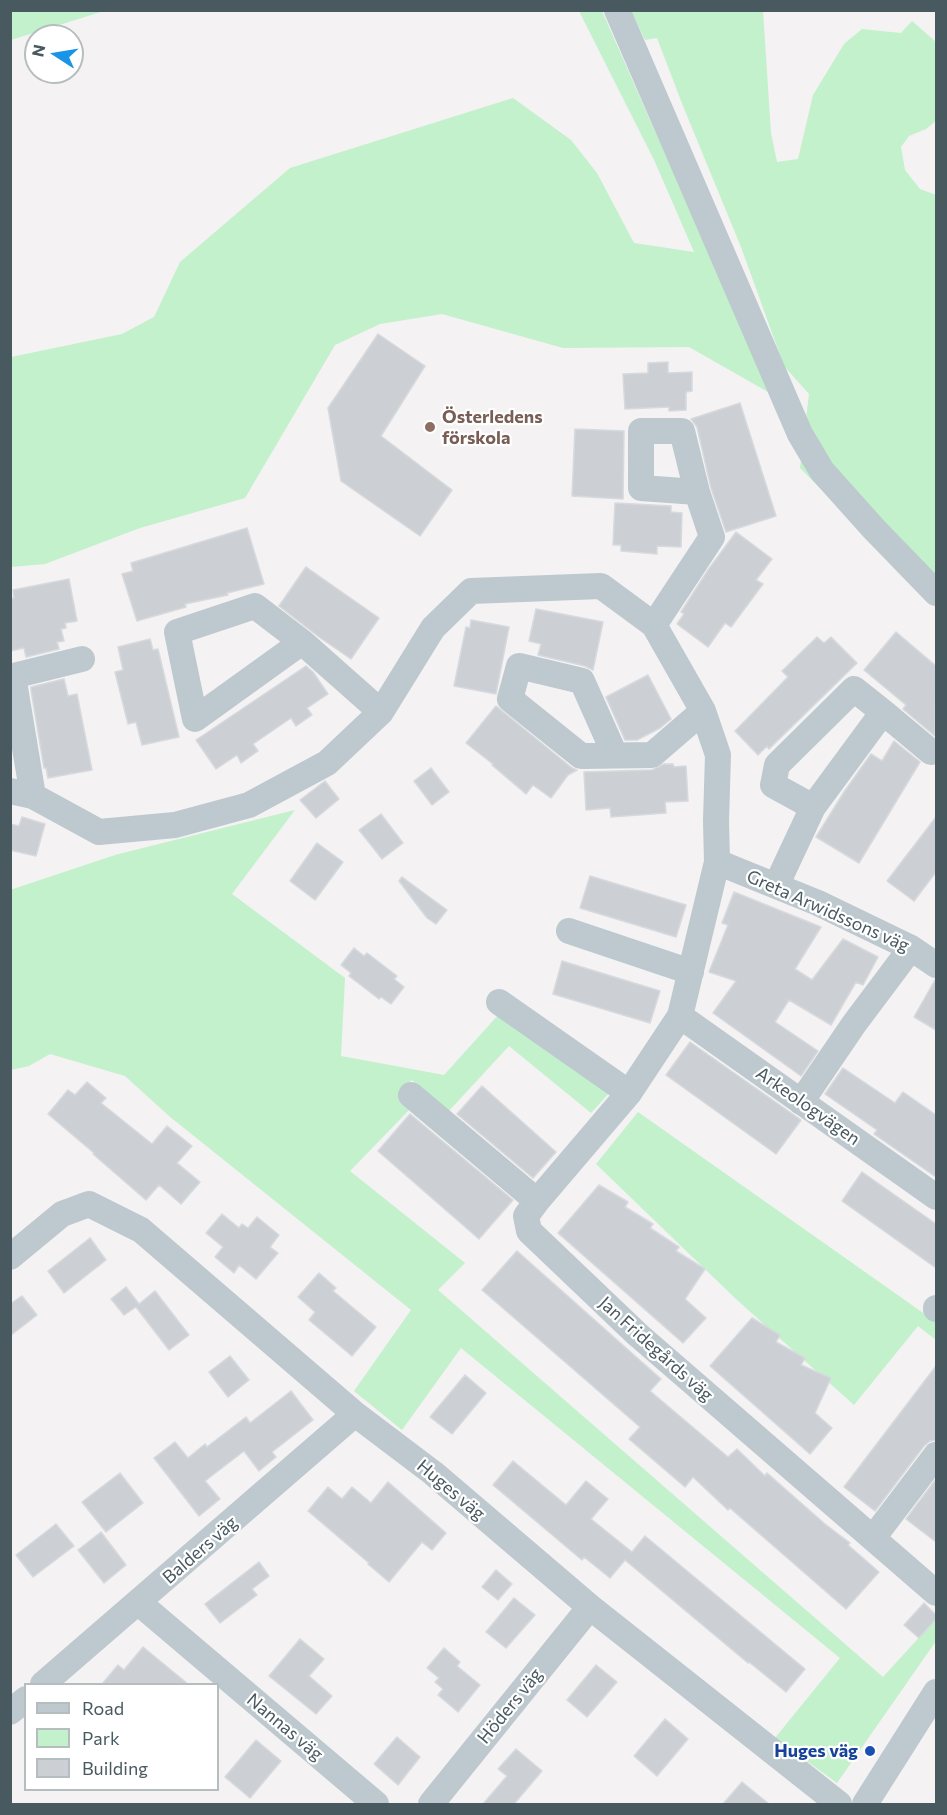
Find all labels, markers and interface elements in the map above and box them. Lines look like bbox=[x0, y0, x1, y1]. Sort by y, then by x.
north arrow bbox=[24, 24, 84, 84]
text: N bbox=[27, 43, 48, 58]
place label: Österledens förskola bbox=[442, 406, 543, 448]
marker: Österledens förskola bbox=[423, 420, 437, 434]
street label: Greta Arwidssons väg bbox=[743, 865, 913, 957]
street label: Arkeologvägen bbox=[752, 1062, 864, 1150]
street label: Jan Fridegårds väg bbox=[594, 1292, 718, 1406]
street label: Huges väg bbox=[412, 1455, 490, 1525]
street label: Balders väg bbox=[158, 1512, 242, 1588]
street label: Höders väg bbox=[473, 1664, 547, 1748]
legend bbox=[24, 1683, 219, 1791]
street label: Nannas väg bbox=[243, 1689, 327, 1765]
text: Road bbox=[82, 1697, 124, 1719]
text: Park bbox=[82, 1727, 120, 1749]
place label: Huges väg bbox=[774, 1740, 858, 1762]
marker: Huges väg bbox=[863, 1744, 877, 1758]
text: Building bbox=[82, 1757, 148, 1779]

